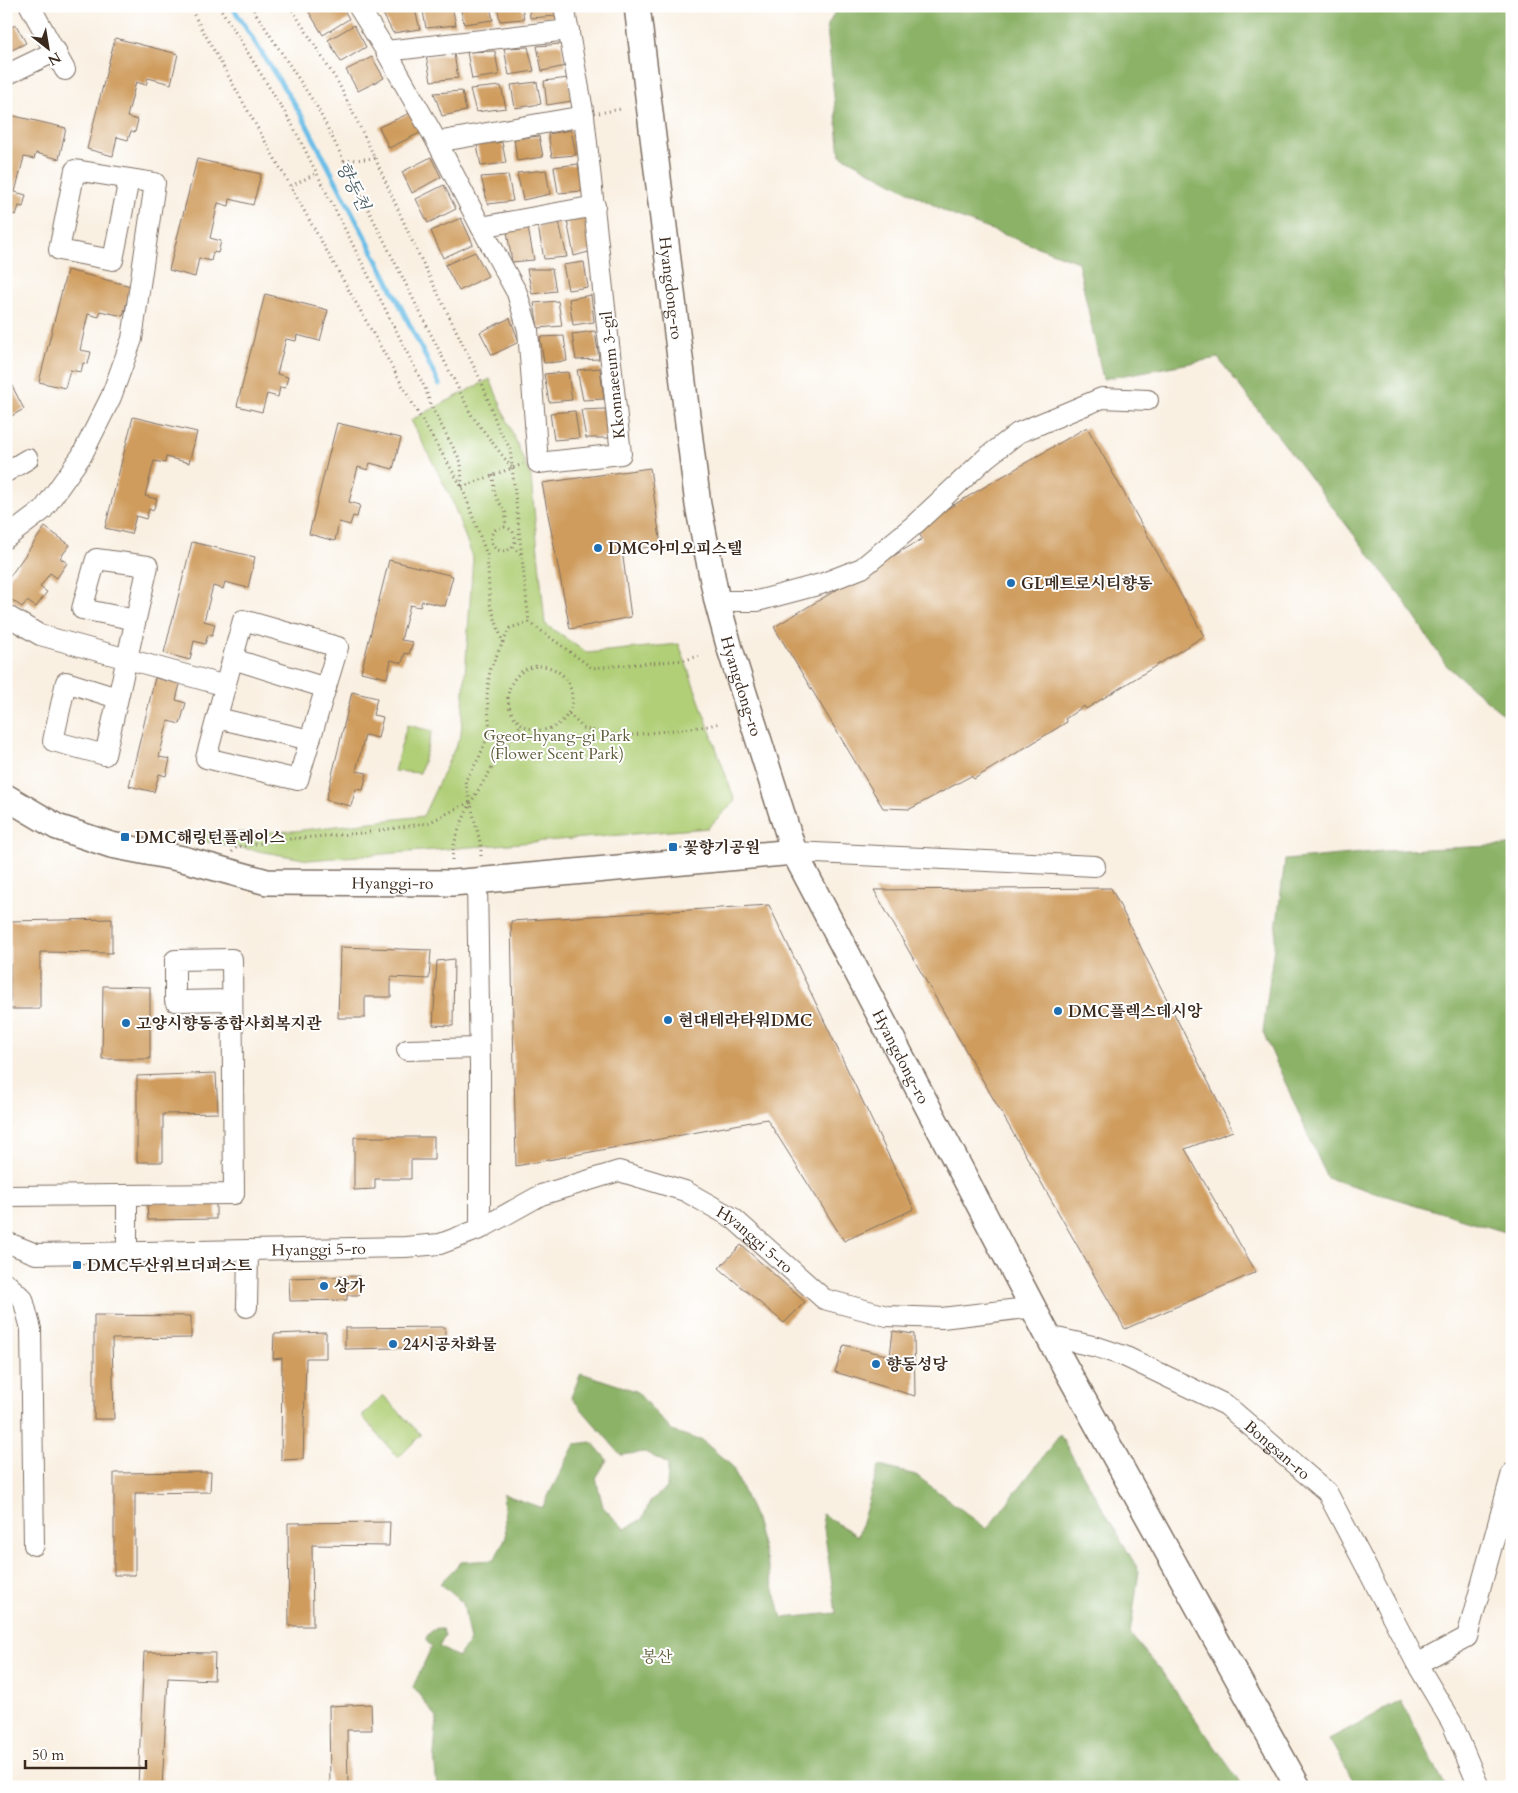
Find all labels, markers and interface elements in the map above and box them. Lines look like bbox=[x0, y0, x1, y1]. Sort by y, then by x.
north arrow bbox=[22, 22, 72, 72]
text: N bbox=[44, 47, 65, 70]
water label: 향동천 bbox=[330, 157, 376, 217]
street label: Hyangdong-ro bbox=[653, 235, 688, 341]
street label: Kkonnaeeum 3-gil bbox=[595, 310, 631, 440]
place label: DMC아미오피스텔 bbox=[608, 538, 742, 560]
marker: DMC아미오피스텔 bbox=[592, 542, 604, 554]
place label: GL메트로시티향동 bbox=[1021, 573, 1153, 595]
marker: GL메트로시티향동 bbox=[1005, 577, 1017, 589]
street label: Hyangdong-ro bbox=[715, 634, 767, 739]
park label: Ggeot-hyang-gi Park (Flower Scent Park) bbox=[483, 725, 631, 765]
place label: DMC해링턴플레이스 bbox=[135, 827, 285, 849]
marker: DMC해링턴플레이스 bbox=[119, 831, 131, 843]
place label: 꽃향기공원 bbox=[683, 837, 760, 859]
marker: 꽃향기공원 bbox=[667, 841, 679, 853]
street label: Hyanggi-ro bbox=[351, 872, 434, 895]
place label: DMC플렉스데시앙 bbox=[1068, 1001, 1203, 1023]
marker: DMC플렉스데시앙 bbox=[1052, 1005, 1064, 1017]
street label: Hyangdong-ro bbox=[867, 1006, 934, 1108]
place label: 현대테라타워DMC bbox=[678, 1010, 812, 1032]
place label: 고양시향동종합사회복지관 bbox=[136, 1013, 322, 1035]
marker: 현대테라타워DMC bbox=[662, 1014, 674, 1026]
marker: 고양시향동종합사회복지관 bbox=[120, 1017, 132, 1029]
street label: Hyanggi 5-ro bbox=[712, 1201, 798, 1279]
street label: Hyanggi 5-ro bbox=[271, 1238, 366, 1262]
place label: DMC두산위브더퍼스트 bbox=[87, 1255, 253, 1277]
marker: DMC두산위브더퍼스트 bbox=[71, 1259, 83, 1271]
place label: 상가 bbox=[334, 1276, 365, 1298]
marker: 상가 bbox=[318, 1280, 330, 1292]
place label: 24시공차화물 bbox=[403, 1334, 497, 1356]
marker: 24시공차화물 bbox=[387, 1338, 399, 1350]
place label: 향동성당 bbox=[886, 1354, 948, 1376]
marker: 향동성당 bbox=[870, 1358, 882, 1370]
street label: Bongsan-ro bbox=[1239, 1416, 1315, 1485]
park label: 봉산 bbox=[642, 1646, 673, 1668]
scale bar bbox=[25, 1738, 146, 1770]
text: 50 m bbox=[32, 1745, 64, 1765]

